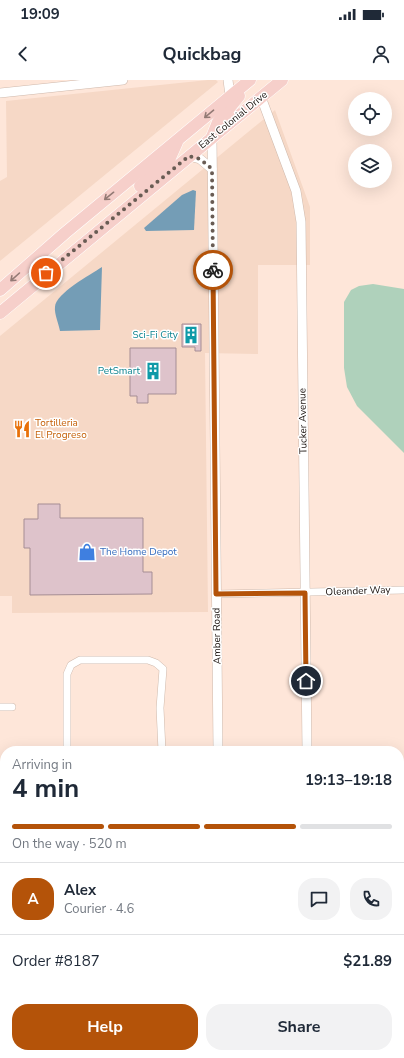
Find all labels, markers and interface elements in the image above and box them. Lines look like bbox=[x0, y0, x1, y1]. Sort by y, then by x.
text: 19:09 bbox=[20, 4, 60, 24]
text: Quickbag bbox=[163, 42, 241, 66]
icon: back bbox=[12, 43, 34, 65]
icon: person bbox=[370, 43, 392, 65]
street label: East Colonial Drive bbox=[196, 88, 270, 152]
map controls bbox=[348, 92, 392, 188]
button: locate bbox=[348, 92, 392, 136]
one-way arrow bbox=[204, 109, 214, 118]
button: layers bbox=[348, 144, 392, 188]
one-way arrow bbox=[103, 192, 114, 201]
courier bbox=[193, 250, 233, 290]
pin bbox=[29, 256, 63, 290]
icon: bike bbox=[202, 259, 224, 281]
icon: bag bbox=[35, 262, 57, 284]
one-way arrow bbox=[9, 273, 20, 282]
building icon: Sci-Fi City bbox=[181, 325, 201, 345]
place label: Sci-Fi City bbox=[133, 328, 179, 342]
building icon: PetSmart bbox=[143, 361, 163, 381]
place label: PetSmart bbox=[98, 364, 140, 378]
street label: Tucker Avenue bbox=[295, 388, 311, 454]
place label: Tortilleria El Progreso bbox=[35, 416, 87, 442]
restaurant icon: Tortilleria El Progreso bbox=[12, 419, 32, 439]
shop icon: The Home Depot bbox=[77, 542, 97, 562]
place label: The Home Depot bbox=[100, 545, 177, 559]
street label: Oleander Way bbox=[325, 583, 392, 599]
street label: Amber Road bbox=[210, 608, 224, 664]
pin bbox=[289, 664, 323, 698]
icon: home bbox=[295, 670, 317, 692]
text: Arriving in bbox=[12, 756, 72, 774]
text: 19:13–19:18 bbox=[305, 770, 392, 790]
text: 4 min bbox=[12, 771, 79, 806]
text: On the way · 520 m bbox=[12, 835, 127, 853]
button: chat bbox=[298, 878, 340, 920]
button: phone bbox=[350, 878, 392, 920]
text: Alex bbox=[64, 880, 96, 900]
text: A bbox=[27, 889, 39, 909]
text: Courier · 4.6 bbox=[64, 900, 134, 918]
text: Order #8187 bbox=[12, 951, 100, 971]
text: $21.89 bbox=[343, 951, 392, 971]
button: Help bbox=[12, 1004, 198, 1050]
button: Share bbox=[206, 1004, 392, 1050]

